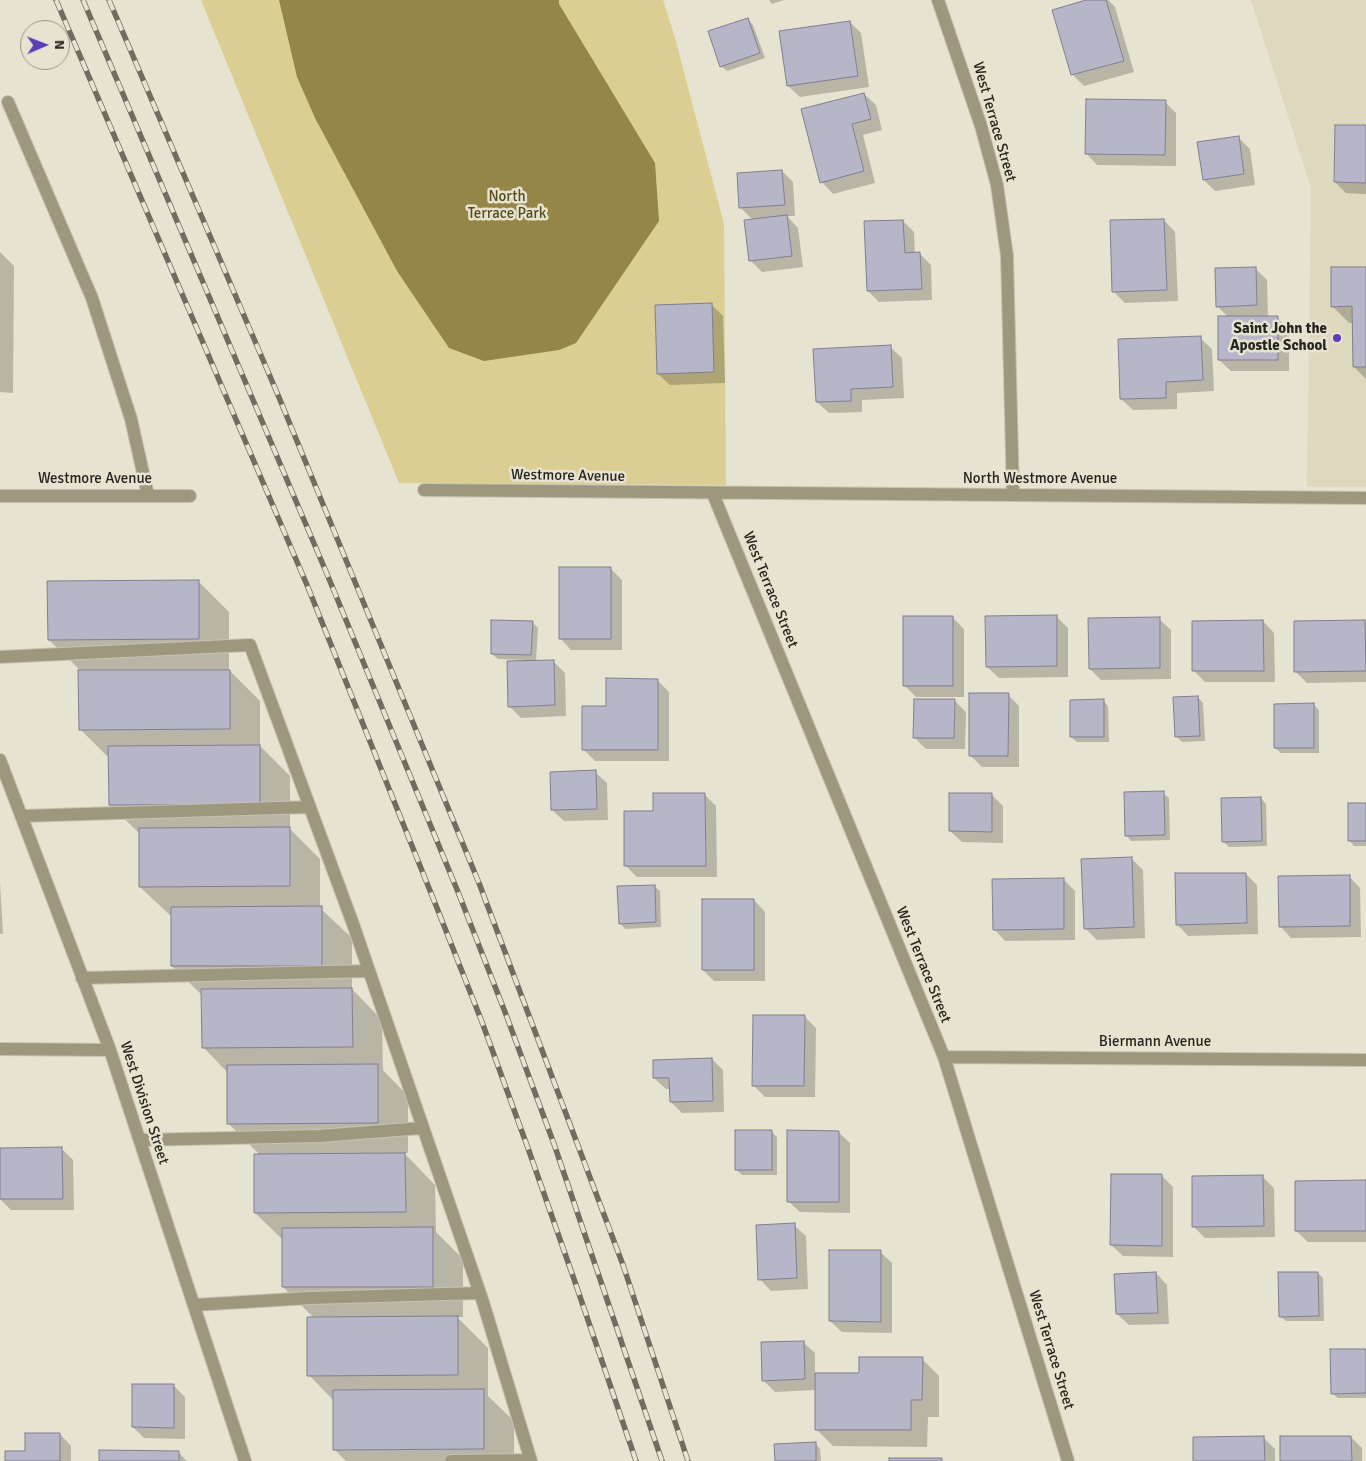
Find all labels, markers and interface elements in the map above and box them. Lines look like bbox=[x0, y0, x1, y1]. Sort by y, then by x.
north arrow bbox=[20, 20, 70, 70]
text: N bbox=[51, 40, 68, 50]
street label: West Terrace Street bbox=[968, 60, 1020, 184]
park label: North Terrace Park bbox=[468, 188, 546, 223]
place label: Saint John the Apostle School bbox=[1230, 320, 1327, 355]
marker: Saint John the Apostle School bbox=[1331, 332, 1343, 344]
street label: Westmore Avenue bbox=[511, 466, 625, 486]
street label: Westmore Avenue bbox=[38, 470, 152, 488]
street label: North Westmore Avenue bbox=[963, 470, 1117, 488]
street label: West Terrace Street bbox=[738, 529, 802, 651]
street label: West Terrace Street bbox=[891, 904, 955, 1026]
street label: Biermann Avenue bbox=[1099, 1033, 1211, 1051]
street label: West Division Street bbox=[116, 1039, 172, 1167]
street label: West Terrace Street bbox=[1024, 1288, 1078, 1412]

